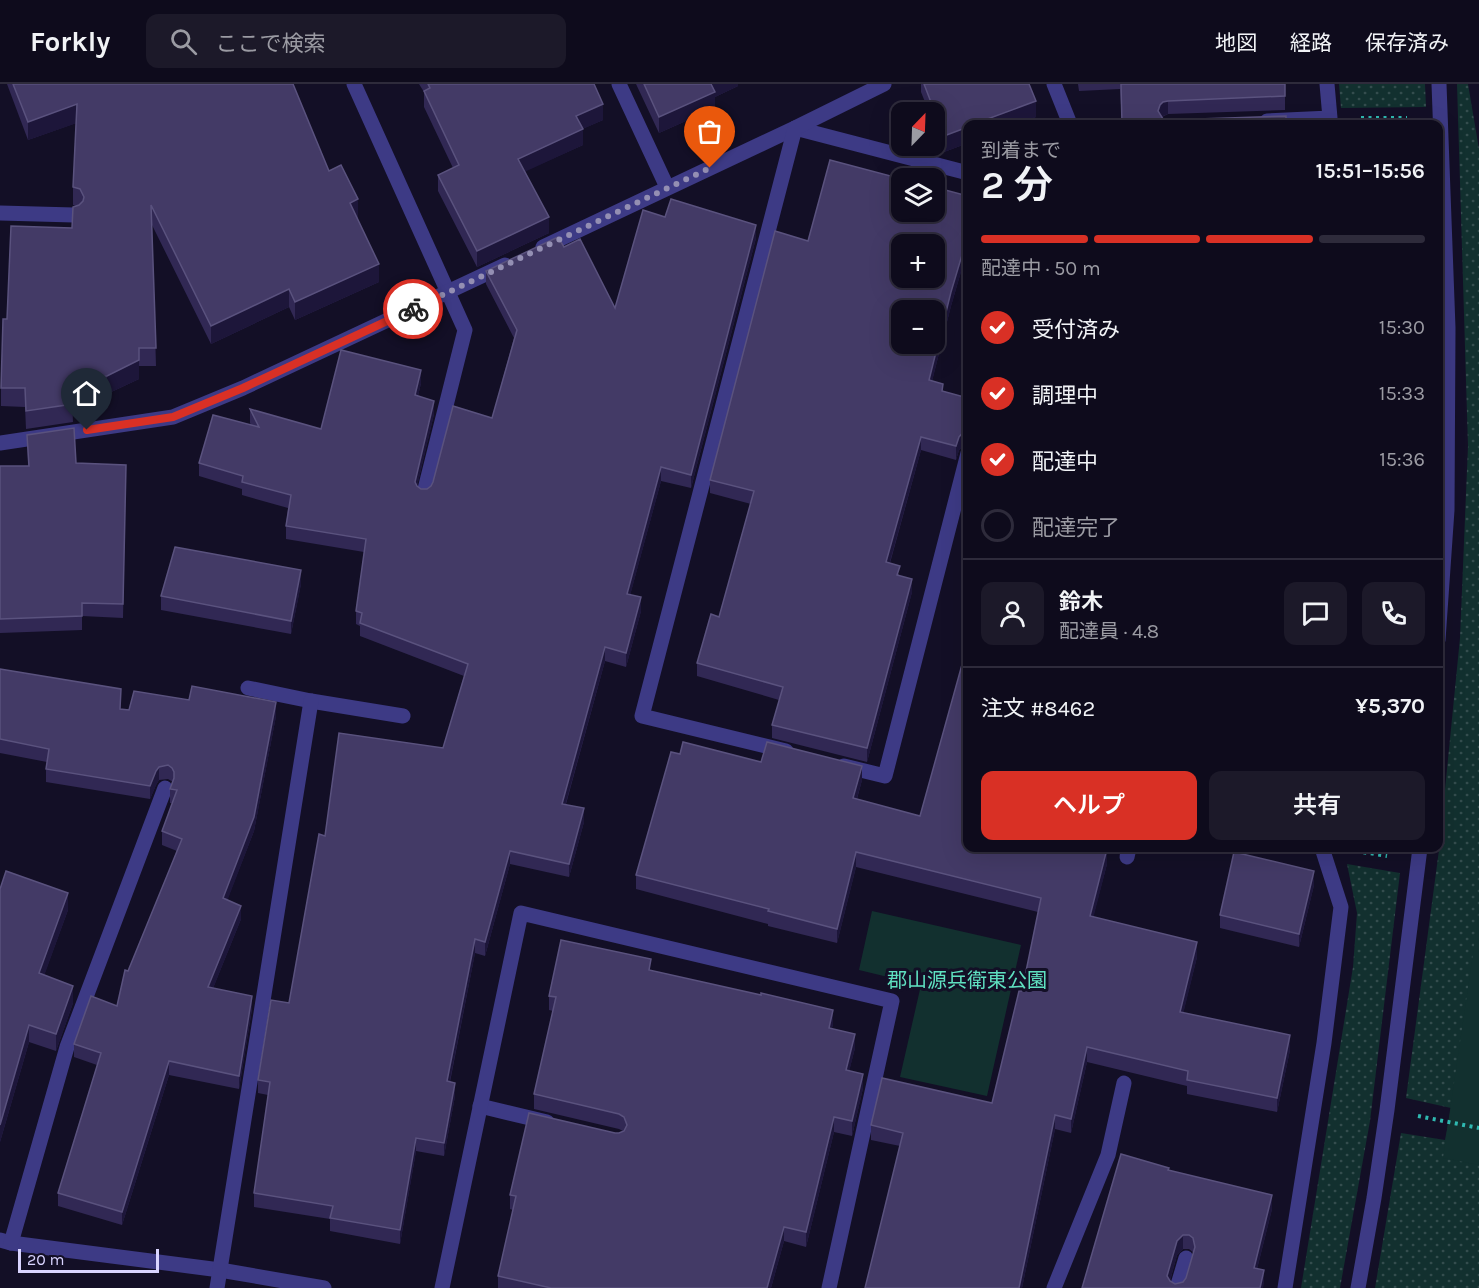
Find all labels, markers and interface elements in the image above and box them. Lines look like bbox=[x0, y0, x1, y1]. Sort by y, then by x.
search box bbox=[146, 14, 566, 68]
text: Forkly bbox=[30, 25, 110, 58]
icon: search bbox=[167, 25, 200, 58]
text: ここで検索 bbox=[215, 31, 325, 57]
text: 地図 bbox=[1215, 31, 1257, 55]
text: 経路 bbox=[1290, 31, 1332, 55]
text: 保存済み bbox=[1365, 31, 1449, 55]
north arrow bbox=[891, 102, 945, 156]
map controls bbox=[891, 102, 945, 354]
pin bbox=[684, 106, 735, 168]
icon: bag bbox=[693, 115, 726, 148]
text: 到着まで bbox=[981, 139, 1061, 162]
text: 15:51–15:56 bbox=[1315, 158, 1425, 184]
text: 2 分 bbox=[981, 162, 1053, 208]
button: layers bbox=[891, 168, 945, 222]
button: + bbox=[891, 234, 945, 288]
text: 配達中 · 50 m bbox=[981, 257, 1101, 280]
courier bbox=[383, 279, 443, 339]
icon: bike bbox=[397, 293, 430, 326]
button: − bbox=[891, 300, 945, 354]
icon: check bbox=[981, 311, 1014, 344]
text: 15:30 bbox=[1379, 316, 1425, 339]
text: 受付済み bbox=[1032, 317, 1120, 343]
pin bbox=[61, 368, 112, 430]
icon: home bbox=[70, 377, 103, 410]
icon: check bbox=[981, 377, 1014, 410]
text: 15:33 bbox=[1379, 382, 1425, 405]
text: 調理中 bbox=[1032, 383, 1098, 409]
icon: check bbox=[981, 443, 1014, 476]
text: 15:36 bbox=[1379, 448, 1425, 471]
text: 配達中 bbox=[1032, 449, 1098, 475]
text: 配達完了 bbox=[1032, 515, 1120, 541]
button: person bbox=[981, 582, 1044, 645]
button: chat bbox=[1284, 582, 1347, 645]
button: phone bbox=[1362, 582, 1425, 645]
text: 鈴木 bbox=[1059, 589, 1103, 615]
text: 配達員 · 4.8 bbox=[1059, 620, 1159, 643]
text: ¥5,370 bbox=[1355, 693, 1425, 719]
text: 注文 #8462 bbox=[981, 696, 1095, 722]
button: ヘルプ bbox=[981, 771, 1197, 840]
button: 共有 bbox=[1209, 771, 1425, 840]
park label: 郡山源兵衛東公園 bbox=[887, 969, 1047, 992]
scale bar bbox=[18, 1246, 159, 1274]
text: 20 m bbox=[27, 1250, 65, 1269]

